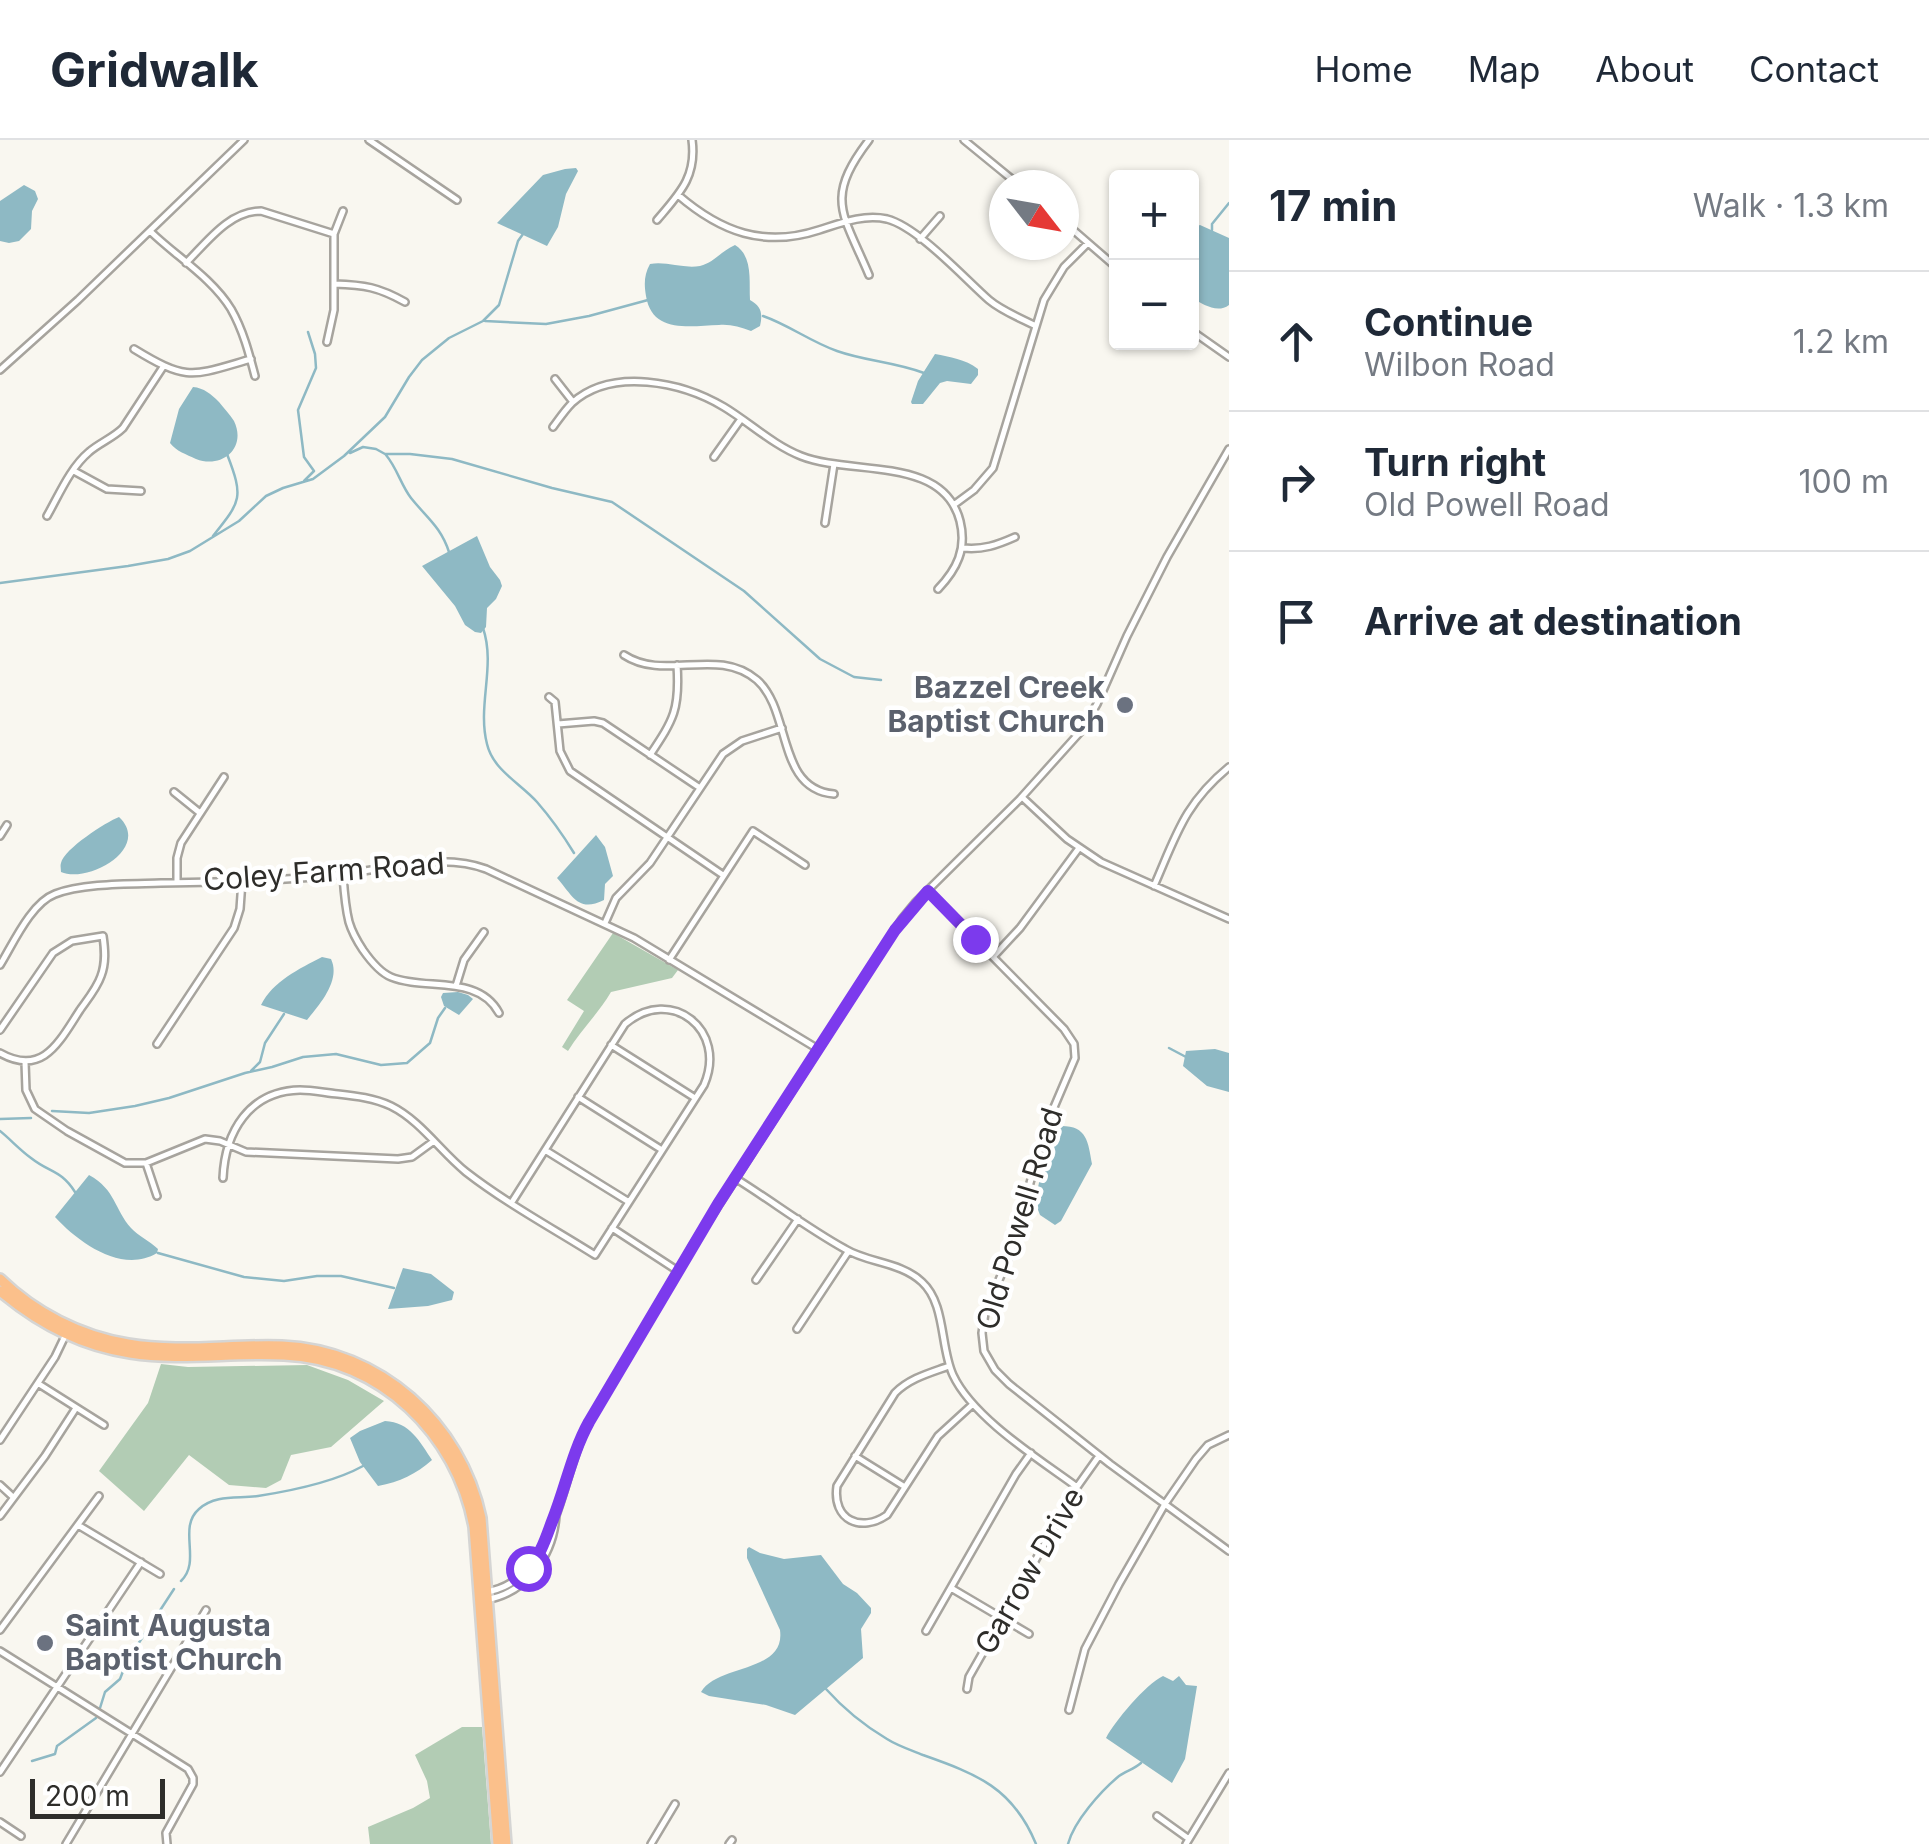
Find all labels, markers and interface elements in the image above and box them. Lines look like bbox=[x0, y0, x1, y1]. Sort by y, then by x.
text: Gridwalk bbox=[50, 40, 259, 99]
text: Home bbox=[1315, 48, 1413, 90]
text: Map bbox=[1468, 48, 1540, 90]
text: About bbox=[1595, 48, 1694, 90]
text: Contact bbox=[1749, 48, 1879, 90]
north arrow bbox=[989, 170, 1079, 260]
map controls bbox=[1109, 170, 1199, 350]
button: + bbox=[1109, 170, 1199, 260]
text: 17 min bbox=[1269, 180, 1397, 231]
text: Walk · 1.3 km bbox=[1693, 186, 1889, 225]
button: − bbox=[1109, 260, 1199, 350]
text: Continue bbox=[1364, 299, 1533, 345]
icon: ahead bbox=[1269, 314, 1324, 369]
text: 1.2 km bbox=[1793, 322, 1889, 361]
text: Wilbon Road bbox=[1364, 345, 1555, 384]
text: Turn right bbox=[1364, 439, 1546, 485]
icon: right bbox=[1269, 454, 1324, 509]
text: 100 m bbox=[1799, 462, 1889, 501]
text: Old Powell Road bbox=[1364, 485, 1610, 524]
icon: arrive bbox=[1269, 594, 1324, 649]
text: Arrive at destination bbox=[1364, 598, 1742, 644]
place label: Bazzel Creek Baptist Church bbox=[887, 669, 1106, 739]
marker: Bazzel Creek Baptist Church bbox=[1114, 694, 1136, 716]
street label: Coley Farm Road bbox=[202, 845, 446, 897]
route end bbox=[953, 917, 999, 963]
street label: Old Powell Road bbox=[968, 1103, 1070, 1334]
street label: Garrow Drive bbox=[967, 1481, 1091, 1660]
route start bbox=[506, 1546, 552, 1592]
place label: Saint Augusta Baptist Church bbox=[65, 1607, 283, 1677]
marker: Saint Augusta Baptist Church bbox=[34, 1632, 56, 1654]
scale bar bbox=[30, 1774, 165, 1818]
text: 200 m bbox=[45, 1779, 130, 1813]

